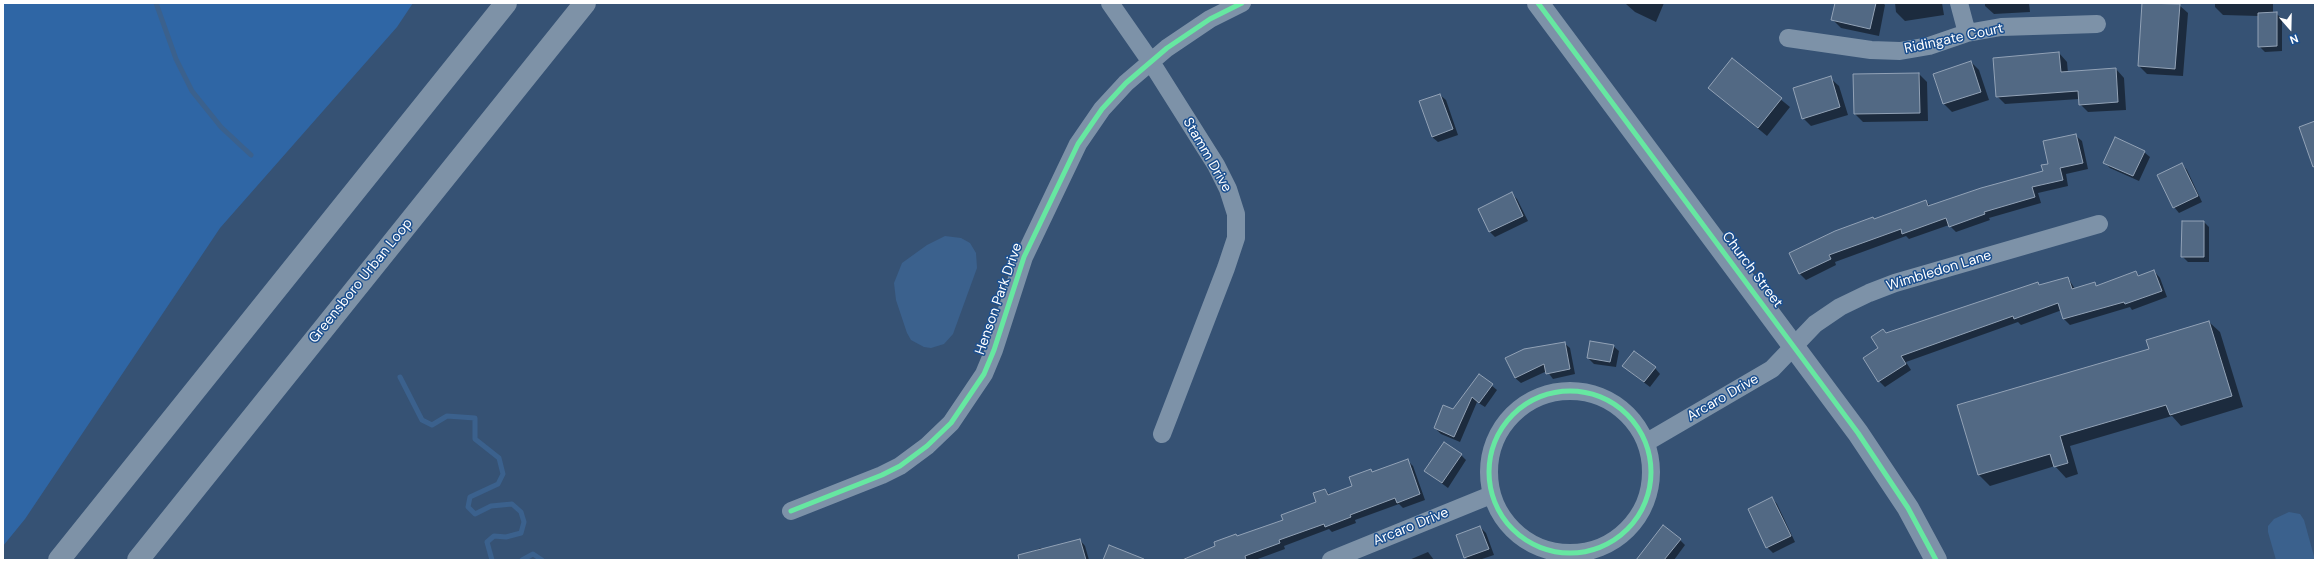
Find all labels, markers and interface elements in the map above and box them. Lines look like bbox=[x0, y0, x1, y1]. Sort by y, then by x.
north arrow bbox=[2270, 8, 2310, 48]
street label: Ridingate Court bbox=[1903, 20, 2005, 58]
text: N bbox=[2288, 31, 2300, 47]
street label: Stamm Drive bbox=[1179, 115, 1235, 195]
street label: Greensboro Urban Loop bbox=[306, 215, 416, 347]
street label: Church Street bbox=[1718, 229, 1786, 311]
street label: Henson Park Drive bbox=[972, 241, 1026, 357]
street label: Wimbledon Lane bbox=[1884, 247, 1994, 295]
street label: Arcaro Drive bbox=[1684, 371, 1762, 425]
street label: Arcaro Drive bbox=[1371, 504, 1451, 550]

